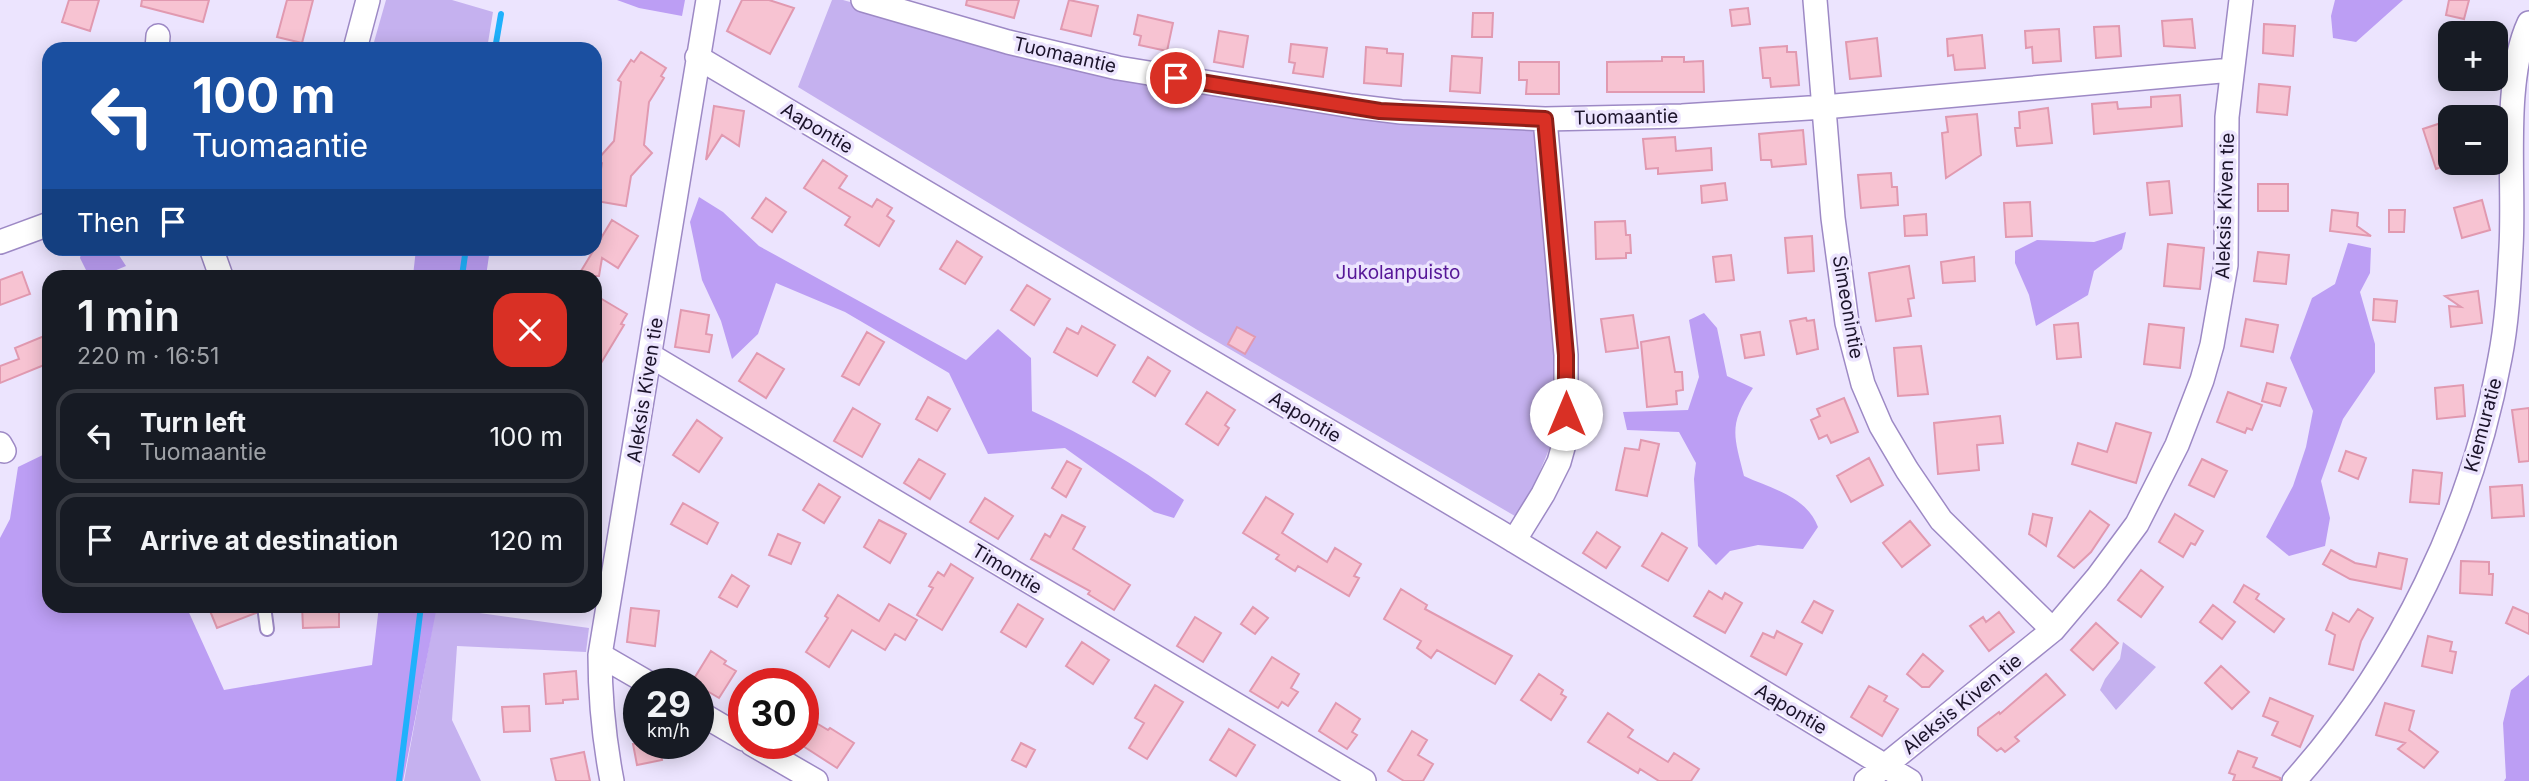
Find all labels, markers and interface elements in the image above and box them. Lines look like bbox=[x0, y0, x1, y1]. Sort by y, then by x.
map controls bbox=[2438, 21, 2508, 175]
button: + bbox=[2438, 21, 2508, 91]
street label: Tuomaantie bbox=[1011, 32, 1119, 78]
pin bbox=[1146, 48, 1206, 108]
icon: arrive bbox=[1157, 59, 1195, 97]
text: 100 m bbox=[192, 66, 336, 125]
icon: left bbox=[77, 70, 168, 161]
street label: Aapontie bbox=[777, 98, 857, 158]
street label: Tuomaantie bbox=[1574, 105, 1678, 129]
button: − bbox=[2438, 105, 2508, 175]
text: Tuomaantie bbox=[192, 126, 368, 165]
street label: Aleksis Kiven tie bbox=[2211, 132, 2239, 280]
icon: arrive bbox=[154, 203, 192, 241]
text: Then bbox=[77, 207, 140, 238]
street label: Simeonintie bbox=[1828, 253, 1868, 361]
park label: Jukolanpuisto bbox=[1336, 261, 1460, 284]
text: 1 min bbox=[77, 290, 180, 341]
button: close bbox=[493, 293, 567, 367]
street label: Aleksis Kiven tie bbox=[622, 316, 668, 464]
text: 220 m · 16:51 bbox=[77, 342, 219, 370]
street label: Kiemuratie bbox=[2459, 375, 2507, 475]
position arrow bbox=[1529, 377, 1603, 451]
street label: Aapontie bbox=[1265, 387, 1345, 447]
text: Turn left bbox=[140, 407, 246, 438]
icon: left bbox=[81, 417, 119, 455]
text: 100 m bbox=[490, 421, 563, 452]
text: Tuomaantie bbox=[140, 438, 267, 466]
icon: arrive bbox=[81, 521, 119, 559]
text: Arrive at destination bbox=[140, 525, 399, 556]
text: 120 m bbox=[490, 525, 563, 556]
street label: Timontie bbox=[968, 539, 1046, 599]
street label: Aleksis Kiven tie bbox=[1898, 649, 2026, 759]
speed limit sign: 30 bbox=[728, 668, 819, 759]
street label: Aapontie bbox=[1751, 679, 1831, 739]
text: 29 bbox=[646, 683, 691, 725]
text: km/h bbox=[647, 720, 690, 741]

